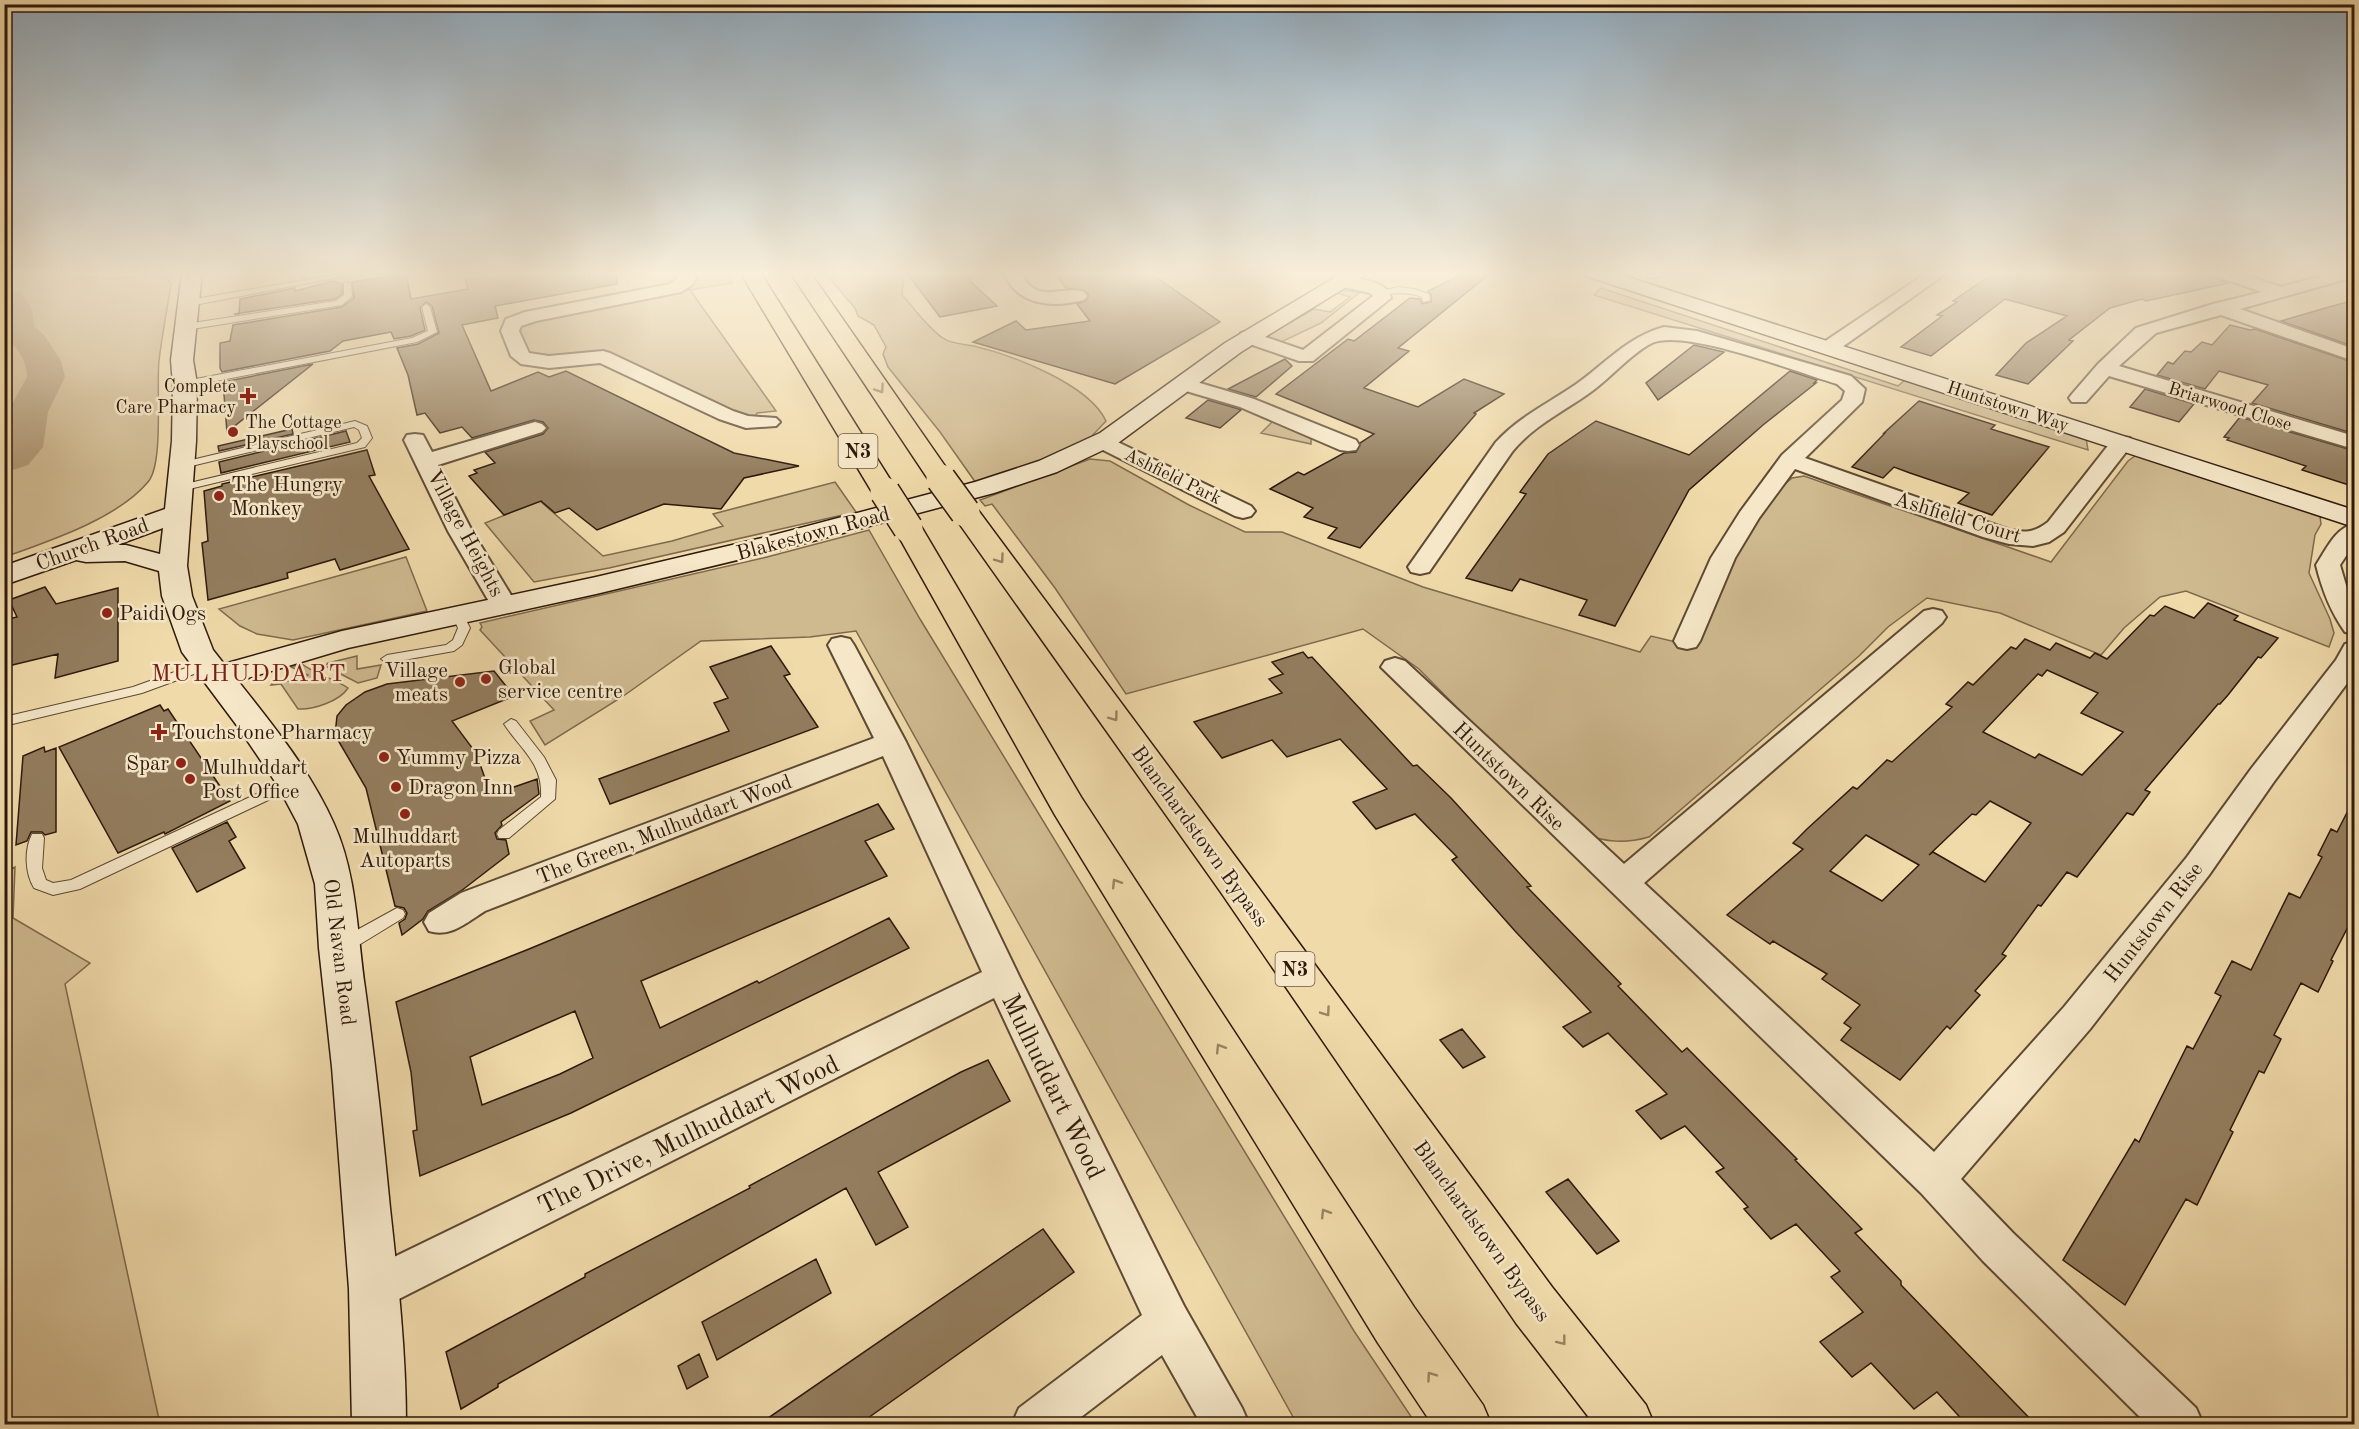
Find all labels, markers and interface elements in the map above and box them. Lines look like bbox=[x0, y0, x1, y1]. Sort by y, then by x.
place label: Complete Care Pharmacy bbox=[115, 378, 236, 417]
street label: Huntstown Way bbox=[1944, 379, 2071, 435]
street label: Briarwood Close bbox=[2166, 380, 2294, 434]
one-way arrow bbox=[873, 383, 884, 394]
marker: Complete Care Pharmacy bbox=[241, 389, 255, 403]
place label: The Cottage Playschool bbox=[245, 414, 341, 453]
marker: The Cottage Playschool bbox=[226, 425, 240, 439]
road number: N3 bbox=[838, 434, 878, 468]
street label: Ashfield Park bbox=[1121, 446, 1224, 508]
street label: Village Heights bbox=[422, 467, 507, 601]
place label: The Hungry Monkey bbox=[231, 475, 343, 520]
marker: The Hungry Monkey bbox=[212, 489, 226, 503]
street label: Ashfield Court bbox=[1892, 489, 2024, 548]
street label: Blakestown Road bbox=[734, 504, 892, 565]
street label: Church Road bbox=[33, 515, 152, 576]
one-way arrow bbox=[992, 553, 1003, 564]
place label: Paidi Ogs bbox=[119, 604, 206, 625]
marker: Paidi Ogs bbox=[100, 606, 114, 620]
place label: Global service centre bbox=[498, 658, 623, 703]
place label: Village meats bbox=[384, 661, 448, 706]
district label: MULHUDDART bbox=[151, 663, 347, 687]
marker: Global service centre bbox=[479, 672, 493, 686]
marker: Village meats bbox=[453, 675, 467, 689]
one-way arrow bbox=[1107, 711, 1118, 722]
street label: Huntstown Rise bbox=[1448, 719, 1568, 835]
place label: Touchstone Pharmacy bbox=[171, 723, 373, 744]
marker: Touchstone Pharmacy bbox=[152, 725, 166, 739]
street label: Blanchardstown Bypass bbox=[1126, 743, 1271, 931]
place label: Yummy Pizza bbox=[396, 748, 521, 769]
marker: Yummy Pizza bbox=[377, 750, 391, 764]
place label: Spar bbox=[126, 754, 169, 775]
marker: Spar bbox=[174, 756, 188, 770]
place label: Mulhuddart Post Office bbox=[202, 758, 307, 803]
marker: Mulhuddart Post Office bbox=[183, 772, 197, 786]
street label: The Green, Mulhuddart Wood bbox=[534, 772, 795, 889]
place label: Dragon Inn bbox=[408, 778, 513, 799]
marker: Dragon Inn bbox=[389, 780, 403, 794]
marker: Mulhuddart Autoparts bbox=[398, 807, 412, 821]
place label: Mulhuddart Autoparts bbox=[352, 827, 458, 872]
street label: Huntstown Rise bbox=[2101, 859, 2207, 987]
street label: Old Navan Road bbox=[319, 877, 358, 1027]
one-way arrow bbox=[1112, 879, 1124, 889]
road number: N3 bbox=[1276, 952, 1314, 986]
street label: Mulhuddart Wood bbox=[996, 990, 1108, 1184]
one-way arrow bbox=[1319, 1005, 1330, 1016]
one-way arrow bbox=[1216, 1044, 1228, 1054]
street label: The Drive, Mulhuddart Wood bbox=[534, 1051, 843, 1220]
street label: Blanchardstown Bypass bbox=[1408, 1138, 1553, 1326]
one-way arrow bbox=[1320, 1209, 1332, 1219]
one-way arrow bbox=[1554, 1334, 1565, 1345]
one-way arrow bbox=[1427, 1372, 1438, 1383]

